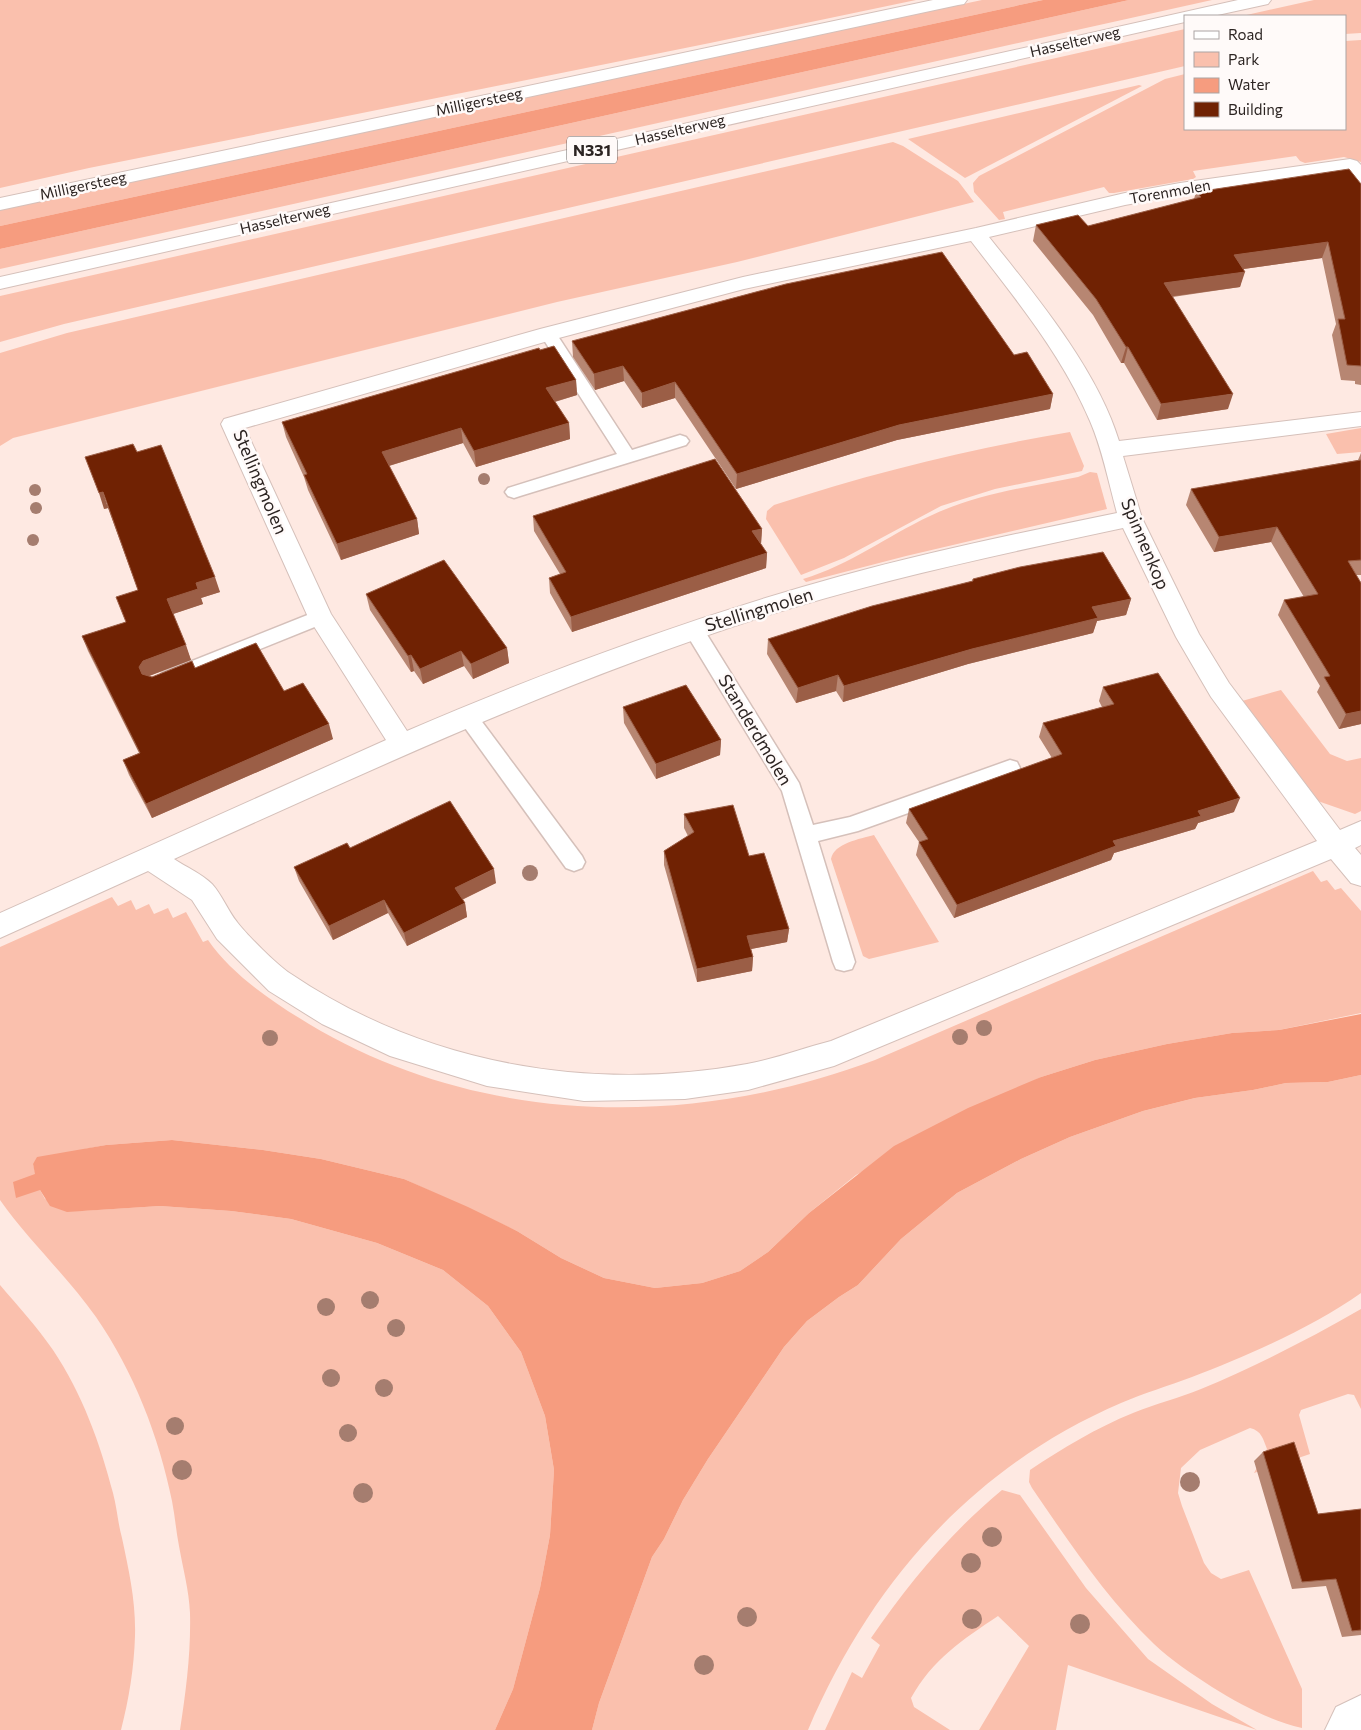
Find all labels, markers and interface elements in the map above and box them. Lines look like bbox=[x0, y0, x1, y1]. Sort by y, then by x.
legend bbox=[1184, 15, 1346, 130]
street label: Hasselterweg bbox=[1028, 22, 1122, 60]
text: Road bbox=[1228, 25, 1263, 43]
text: Park bbox=[1228, 50, 1259, 68]
text: Water bbox=[1228, 75, 1270, 93]
street label: Milligersteeg bbox=[434, 83, 524, 119]
text: Building bbox=[1228, 100, 1283, 118]
street label: Hasselterweg bbox=[633, 110, 727, 148]
road number: N331 bbox=[567, 136, 617, 164]
street label: Milligersteeg bbox=[38, 167, 128, 203]
street label: Torenmolen bbox=[1128, 175, 1212, 207]
street label: Hasselterweg bbox=[238, 199, 332, 237]
street label: Stellingmolen bbox=[229, 426, 293, 537]
street label: Spinnenkop bbox=[1117, 495, 1175, 593]
street label: Stellingmolen bbox=[702, 582, 815, 636]
street label: Standerdmolen bbox=[714, 670, 798, 789]

